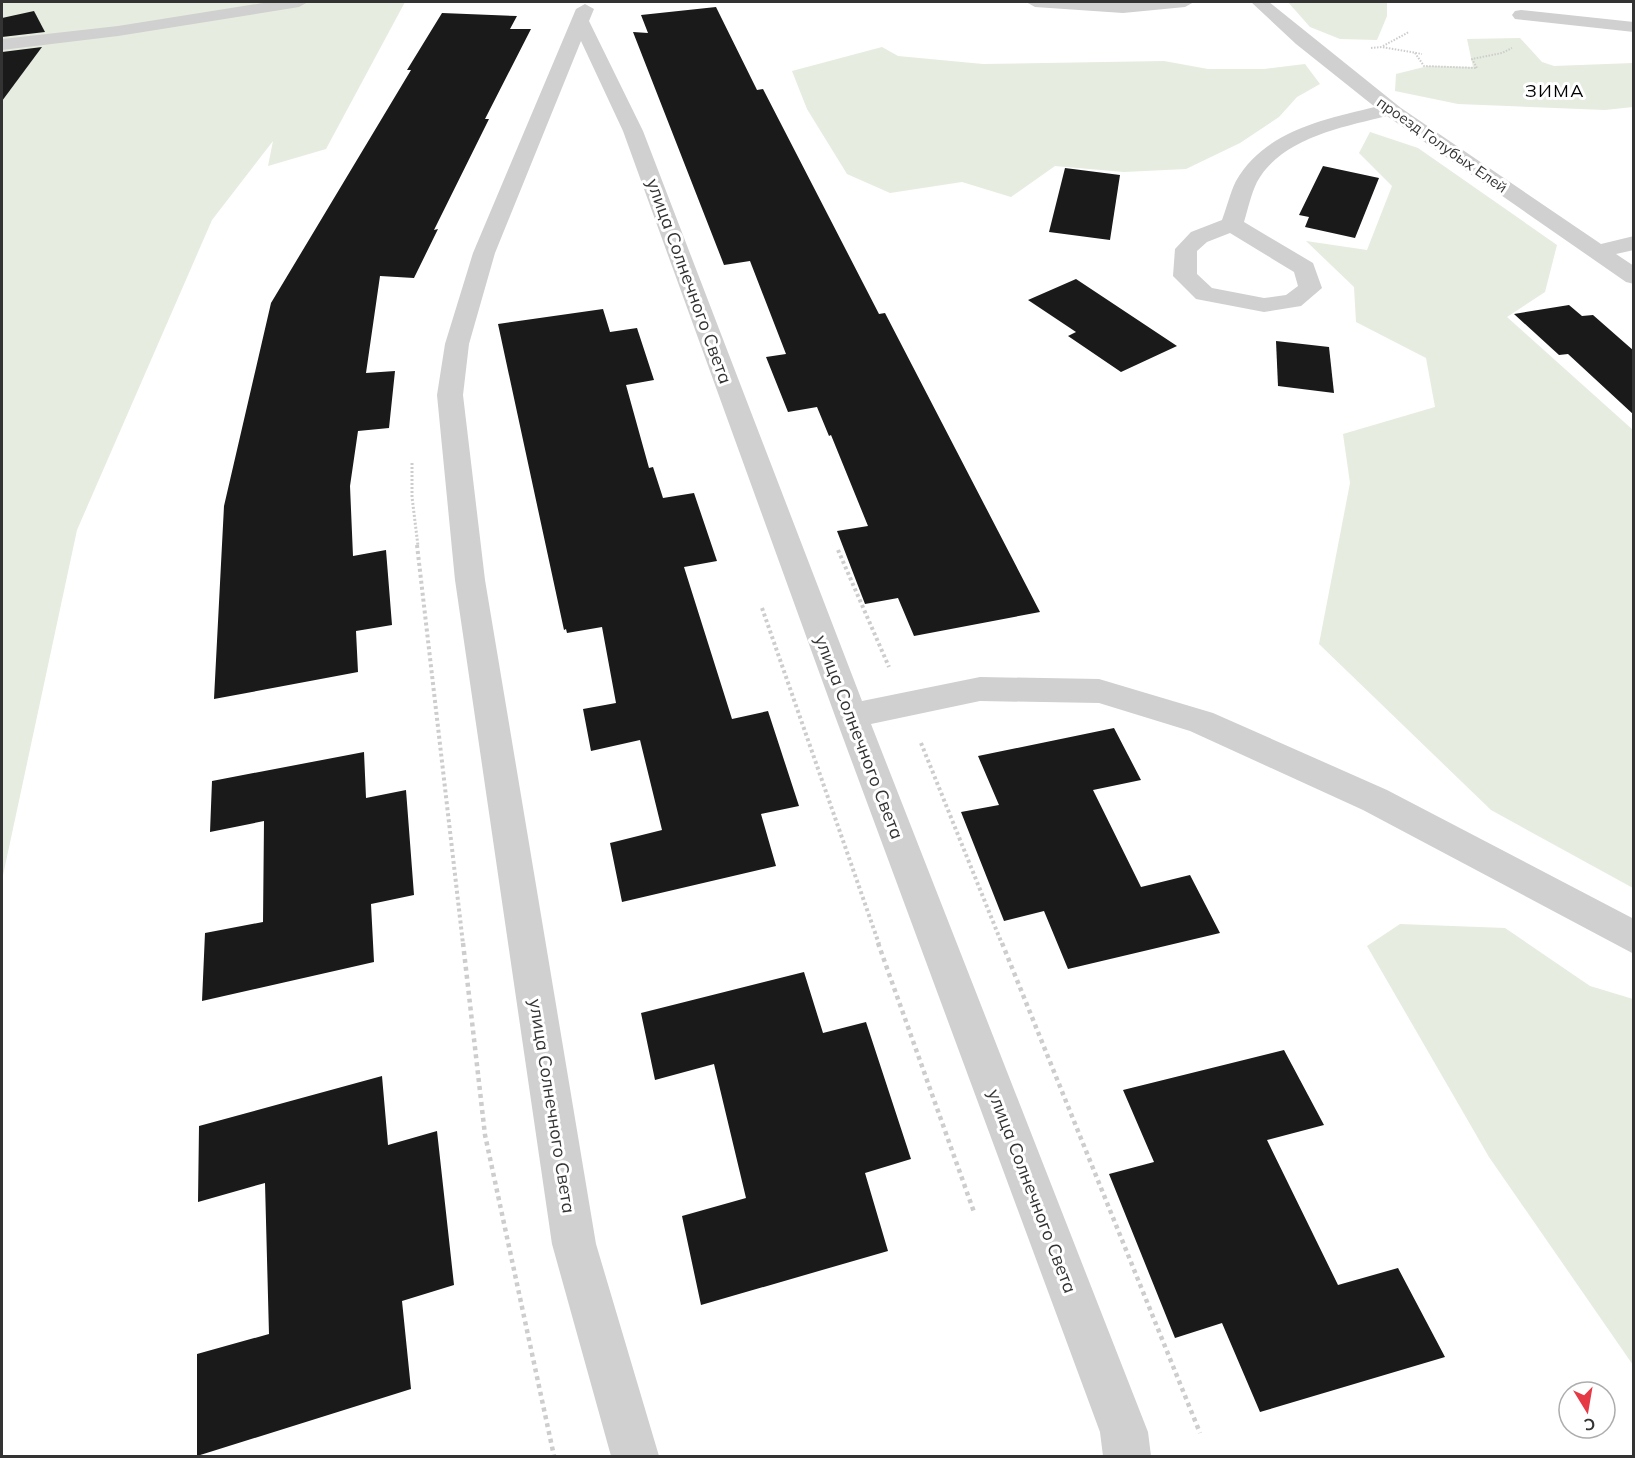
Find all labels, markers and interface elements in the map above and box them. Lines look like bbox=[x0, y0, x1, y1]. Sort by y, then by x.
district label: ЗИМА bbox=[1525, 79, 1585, 102]
street label: проезд Голубых Елей bbox=[1373, 92, 1511, 197]
street label: улица Солнечного Света bbox=[642, 175, 737, 387]
street label: улица Солнечного Света bbox=[810, 631, 909, 842]
street label: улица Солнечного Света bbox=[524, 997, 581, 1215]
street label: улица Солнечного Света bbox=[983, 1085, 1082, 1296]
north arrow bbox=[1557, 1380, 1617, 1440]
text: С bbox=[1583, 1414, 1597, 1436]

